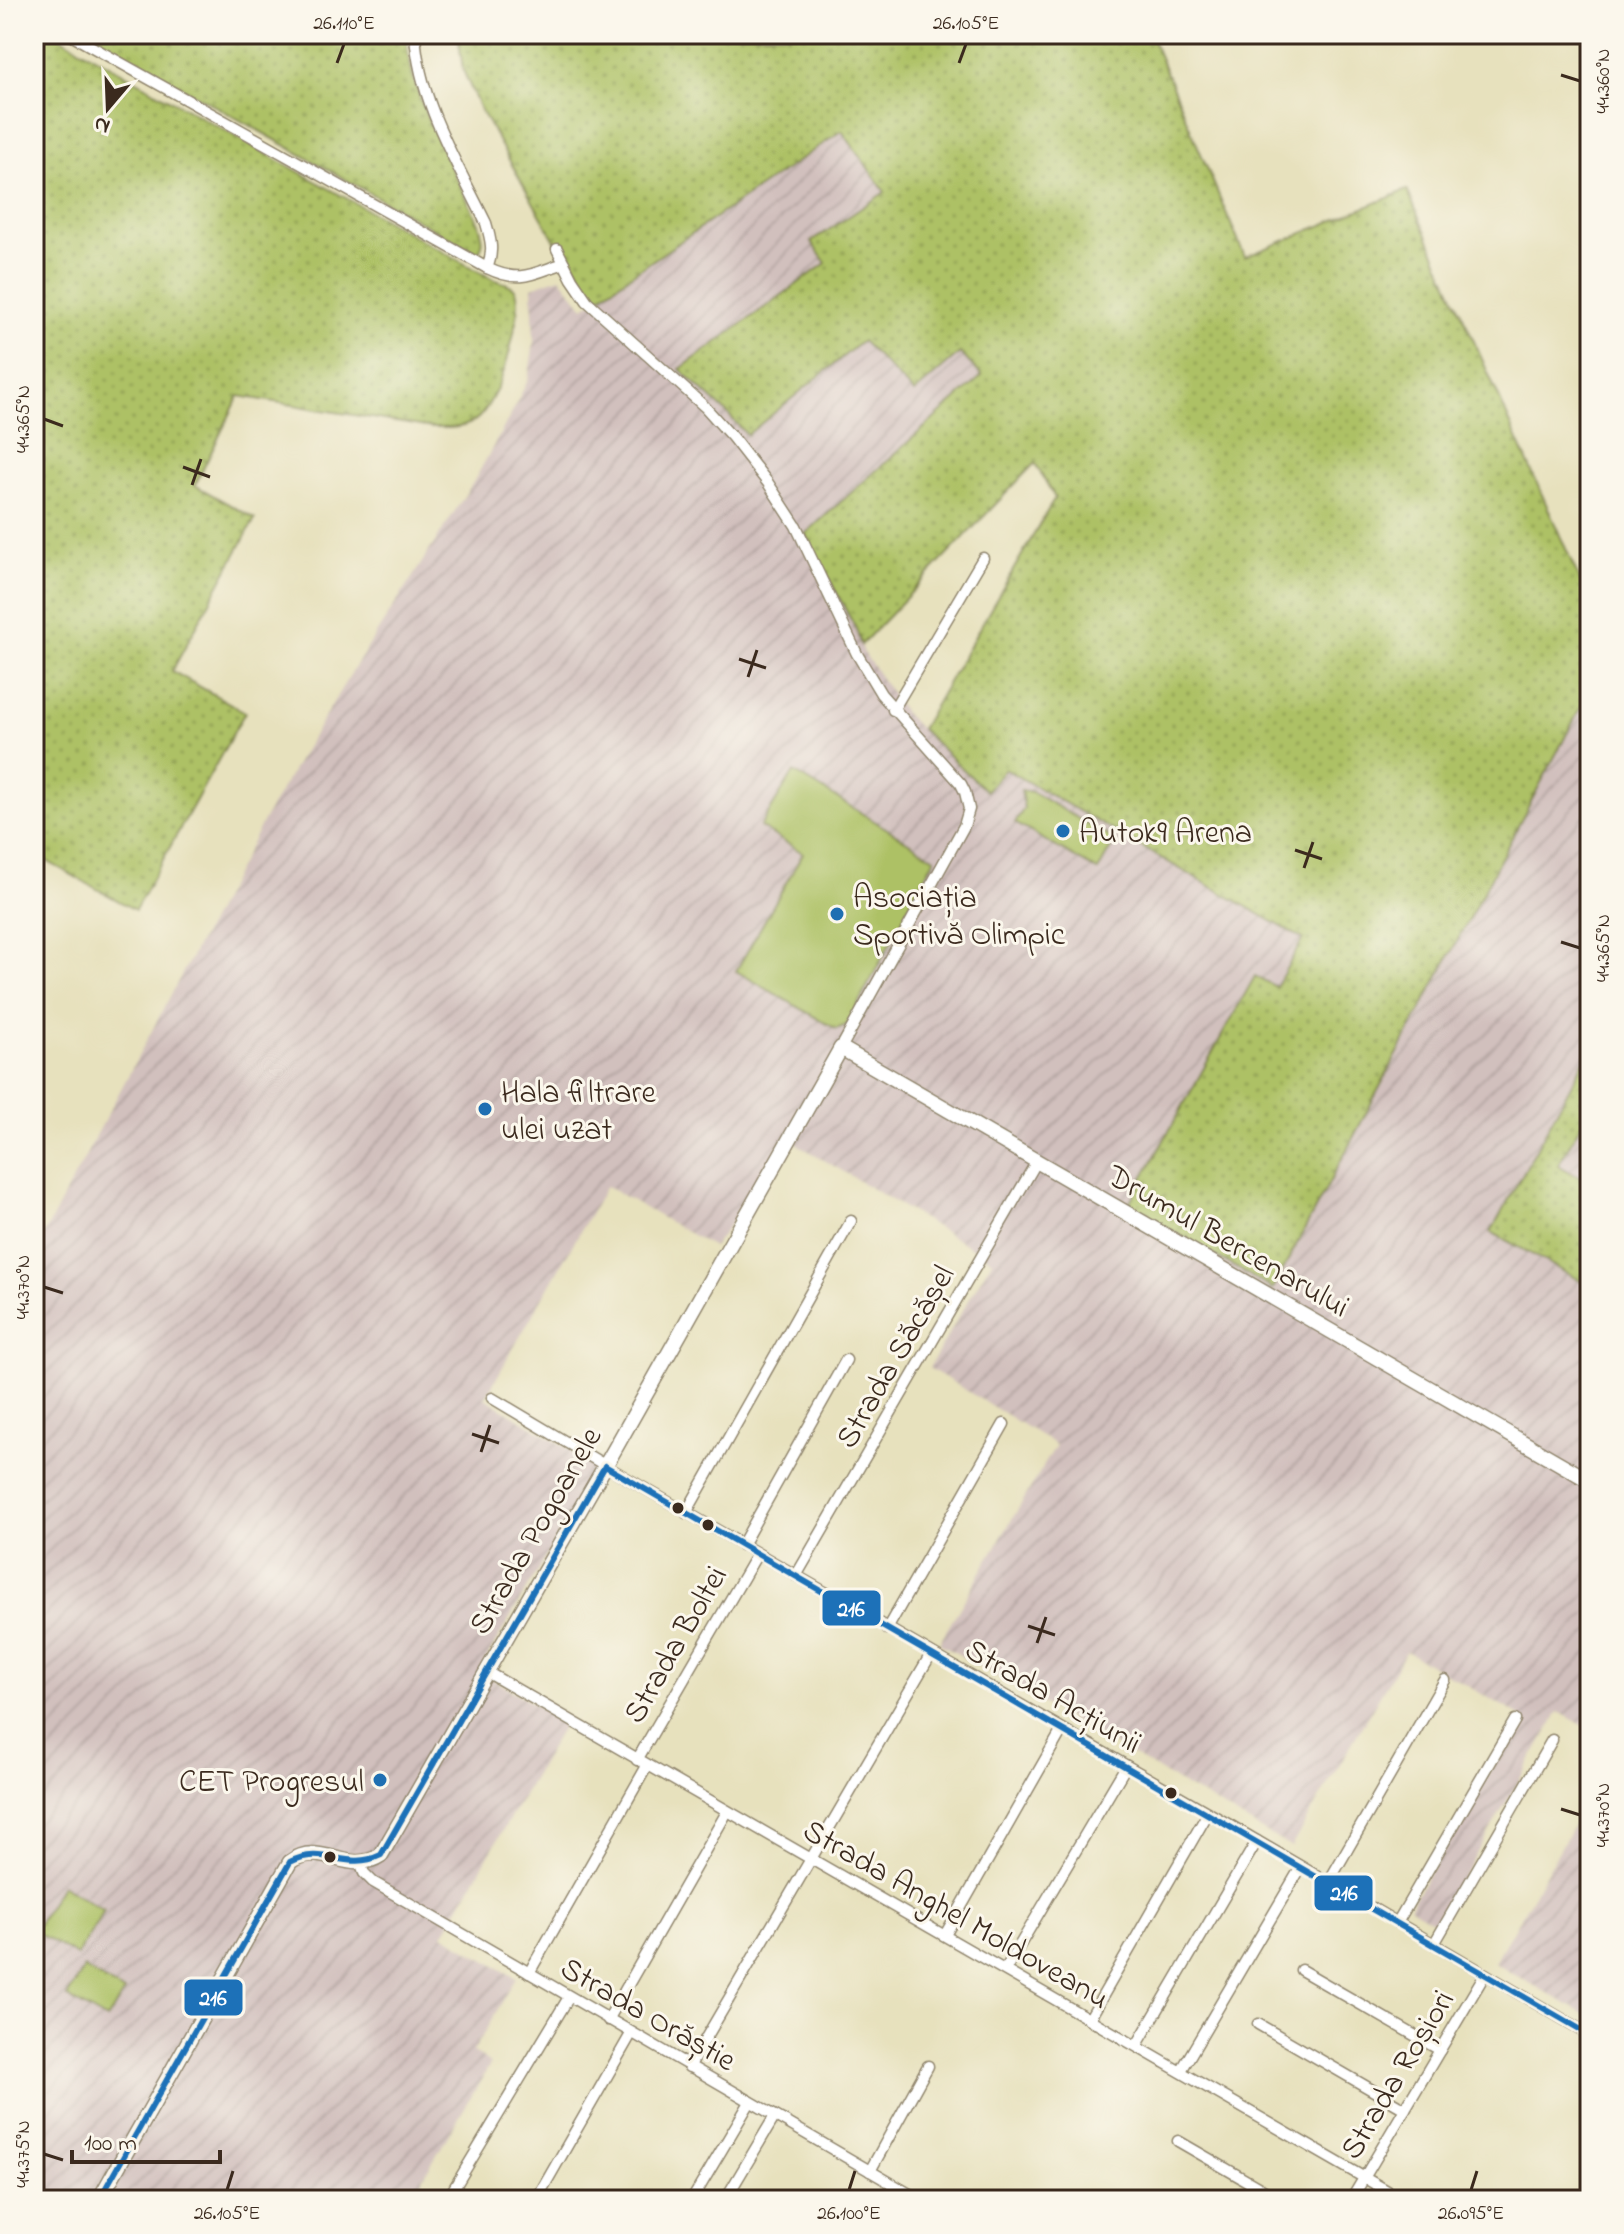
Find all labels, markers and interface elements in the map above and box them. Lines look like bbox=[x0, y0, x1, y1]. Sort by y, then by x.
text: 26.110°E bbox=[313, 10, 375, 39]
text: 26.105°E bbox=[933, 10, 999, 39]
text: 44.360°N bbox=[1590, 48, 1619, 114]
north arrow bbox=[68, 68, 148, 148]
text: N bbox=[90, 107, 115, 142]
text: 44.365°N bbox=[10, 385, 39, 453]
place label: Autok9 Arena bbox=[1079, 811, 1252, 858]
marker: Autok9 Arena bbox=[1054, 822, 1072, 840]
place label: Asociația Sportivă Olimpic bbox=[853, 876, 1066, 960]
marker: Asociația Sportivă Olimpic bbox=[828, 905, 846, 923]
text: 44.365°N bbox=[1590, 914, 1619, 982]
place label: Hala filtrare ulei uzat bbox=[501, 1071, 656, 1155]
marker: Hala filtrare ulei uzat bbox=[476, 1100, 494, 1118]
street label: Drumul Bercenarului bbox=[1096, 1154, 1357, 1332]
text: 44.370°N bbox=[10, 1255, 39, 1319]
street label: Strada Săcășel bbox=[825, 1257, 969, 1458]
street label: Strada Pogoanele bbox=[458, 1418, 616, 1644]
unlabelled marker bbox=[670, 1500, 686, 1516]
unlabelled marker bbox=[700, 1517, 716, 1533]
street label: Strada Boltei bbox=[613, 1558, 741, 1733]
line badge: 216 bbox=[821, 1589, 882, 1627]
text: 216 bbox=[836, 1595, 865, 1627]
street label: Strada Acțiunii bbox=[955, 1628, 1150, 1768]
place label: CET Progresul bbox=[179, 1760, 364, 1807]
marker: CET Progresul bbox=[371, 1771, 389, 1789]
text: 44.370°N bbox=[1590, 1783, 1619, 1847]
unlabelled marker bbox=[1163, 1785, 1179, 1801]
street label: Strada Anghel Moldoveanu bbox=[793, 1809, 1117, 2023]
unlabelled marker bbox=[322, 1849, 338, 1865]
line badge: 216 bbox=[1313, 1874, 1374, 1912]
text: 216 bbox=[1329, 1879, 1358, 1911]
street label: Strada Orăștie bbox=[551, 1947, 744, 2086]
line badge: 216 bbox=[183, 1978, 244, 2017]
street label: Strada Roșiori bbox=[1330, 1982, 1468, 2170]
text: 216 bbox=[198, 1984, 227, 2016]
scale bar bbox=[72, 2114, 220, 2164]
text: 44.375°N bbox=[10, 2120, 39, 2188]
text: 100 m bbox=[84, 2127, 137, 2162]
text: 26.105°E bbox=[194, 2200, 260, 2229]
text: 26.100°E bbox=[817, 2200, 881, 2229]
text: 26.095°E bbox=[1438, 2200, 1504, 2229]

